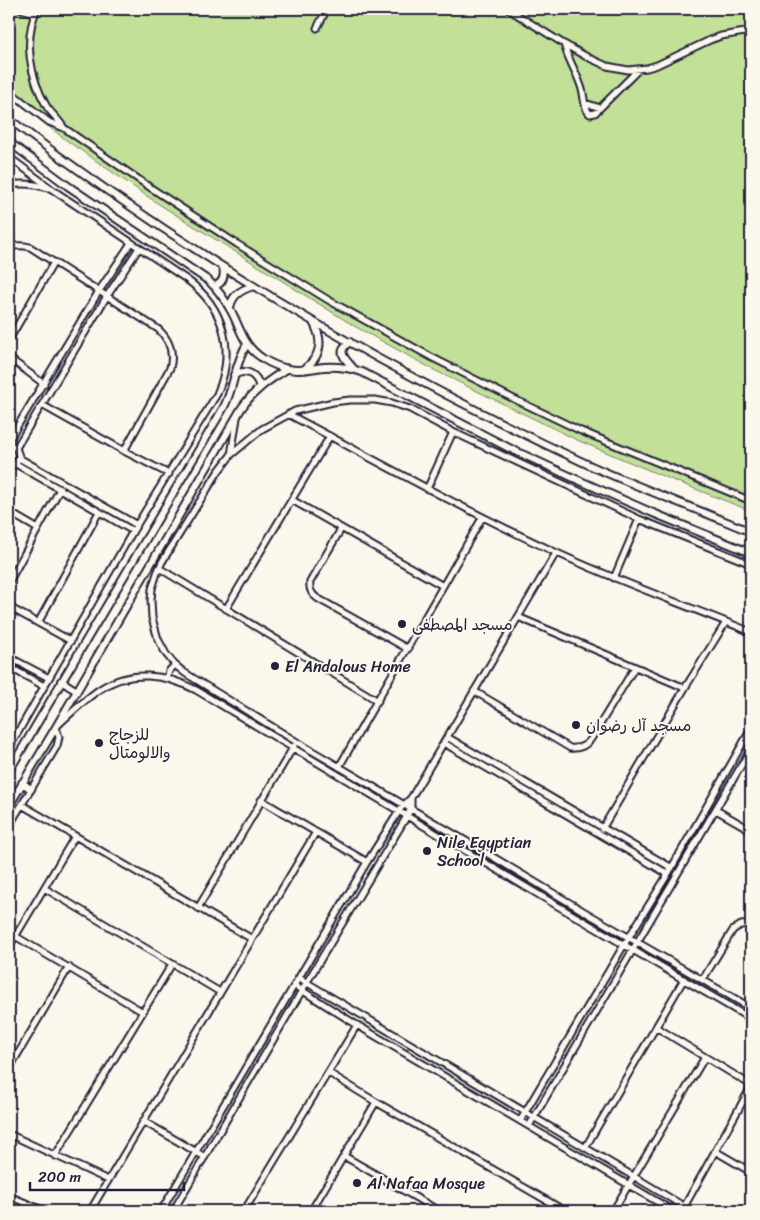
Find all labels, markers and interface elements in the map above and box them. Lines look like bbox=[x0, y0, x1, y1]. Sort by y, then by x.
place label: مسجد المصطفى bbox=[412, 610, 513, 639]
marker: مسجد المصطفى bbox=[396, 618, 408, 630]
place label: El Andalous Home bbox=[285, 652, 411, 681]
marker: El Andalous Home bbox=[269, 660, 281, 672]
place label: مسجد آل رضوان bbox=[586, 711, 691, 740]
marker: مسجد آل رضوان bbox=[570, 719, 582, 731]
place label: للزجاج والالومتال bbox=[109, 720, 171, 767]
marker: للزجاج والالومتال bbox=[93, 737, 105, 749]
place label: Nile Egyptian School bbox=[437, 828, 531, 875]
marker: Nile Egyptian School bbox=[421, 845, 433, 857]
scale bar bbox=[30, 1160, 184, 1192]
text: 200 m bbox=[38, 1164, 82, 1190]
place label: Al Nafaa Mosque bbox=[366, 1169, 485, 1198]
marker: Al Nafaa Mosque bbox=[351, 1177, 363, 1189]

